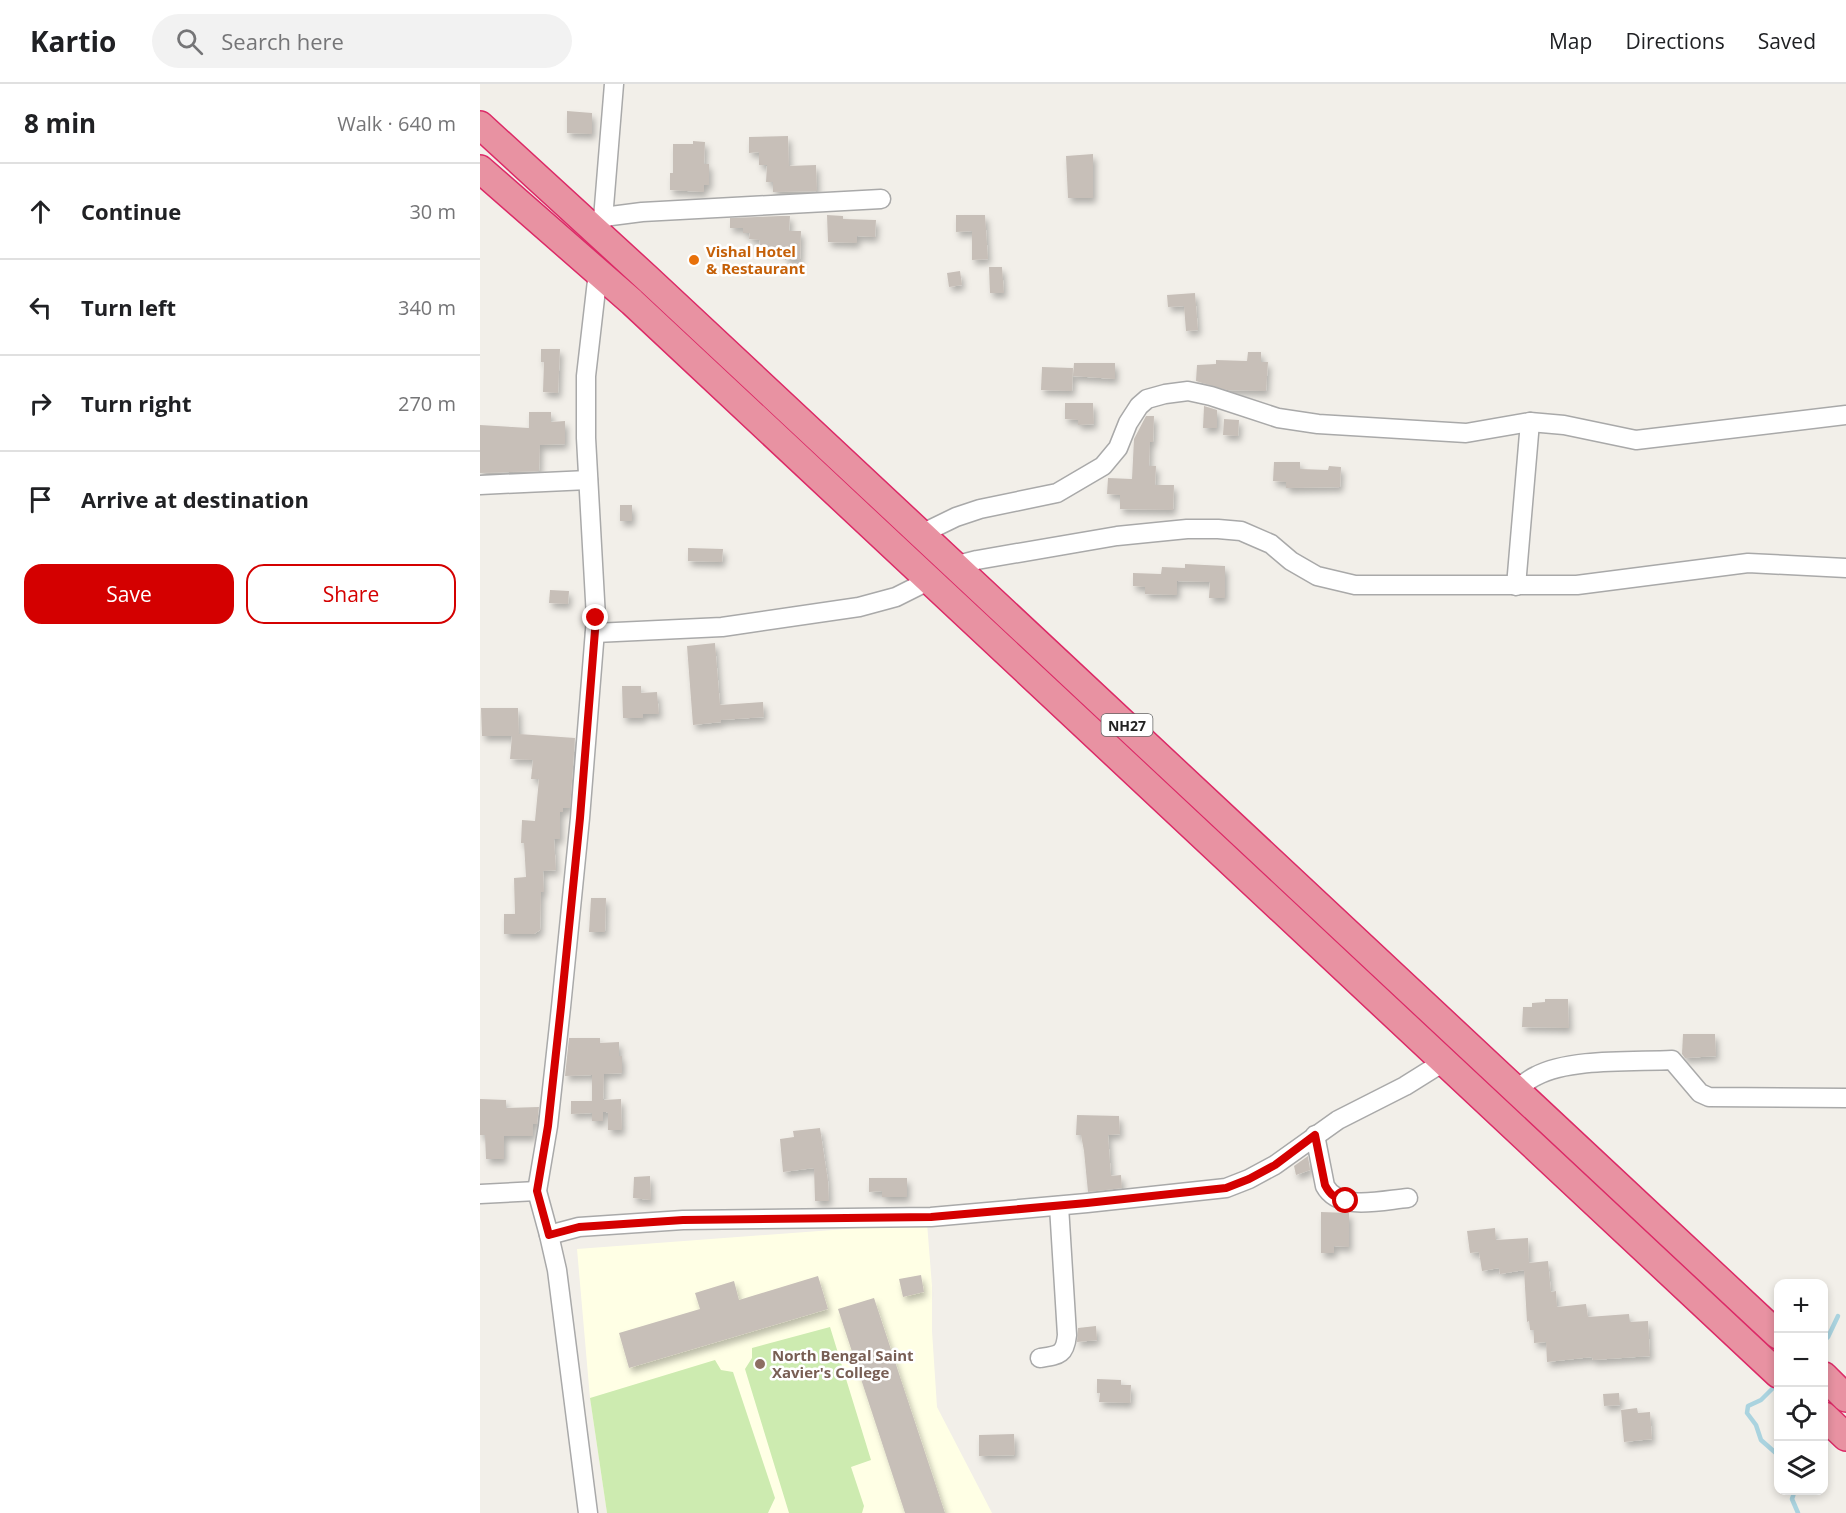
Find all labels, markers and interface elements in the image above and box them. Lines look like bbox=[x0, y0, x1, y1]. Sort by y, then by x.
search box bbox=[152, 14, 572, 68]
text: Kartio bbox=[30, 22, 116, 60]
icon: search bbox=[173, 25, 206, 58]
text: Search here bbox=[221, 26, 344, 56]
text: Map bbox=[1549, 27, 1592, 55]
text: Directions bbox=[1625, 27, 1725, 55]
text: Saved bbox=[1758, 27, 1816, 55]
text: 8 min bbox=[24, 105, 96, 141]
text: Walk · 640 m bbox=[337, 110, 456, 137]
icon: ahead bbox=[24, 195, 57, 228]
text: Continue bbox=[81, 196, 181, 226]
text: 30 m bbox=[409, 198, 456, 225]
place label: Vishal Hotel & Restaurant bbox=[706, 241, 806, 278]
marker: Vishal Hotel & Restaurant bbox=[687, 253, 701, 267]
icon: left bbox=[24, 291, 57, 324]
text: Turn left bbox=[81, 292, 176, 322]
text: 340 m bbox=[398, 294, 456, 321]
icon: right bbox=[24, 387, 57, 420]
text: Turn right bbox=[81, 388, 192, 418]
text: 270 m bbox=[398, 390, 456, 417]
icon: arrive bbox=[24, 483, 57, 516]
text: Arrive at destination bbox=[81, 484, 309, 514]
button: Save bbox=[24, 564, 234, 624]
button: Share bbox=[246, 564, 456, 624]
route end bbox=[582, 604, 608, 630]
road number: NH27 bbox=[1102, 714, 1152, 736]
route start bbox=[1332, 1187, 1358, 1213]
map controls bbox=[1774, 1279, 1828, 1495]
button: + bbox=[1774, 1279, 1828, 1333]
button: − bbox=[1774, 1333, 1828, 1387]
place label: North Bengal Saint Xavier's College bbox=[772, 1345, 914, 1382]
marker: North Bengal Saint Xavier's College bbox=[753, 1357, 767, 1371]
button: locate bbox=[1774, 1387, 1828, 1441]
button: layers bbox=[1774, 1441, 1828, 1495]

